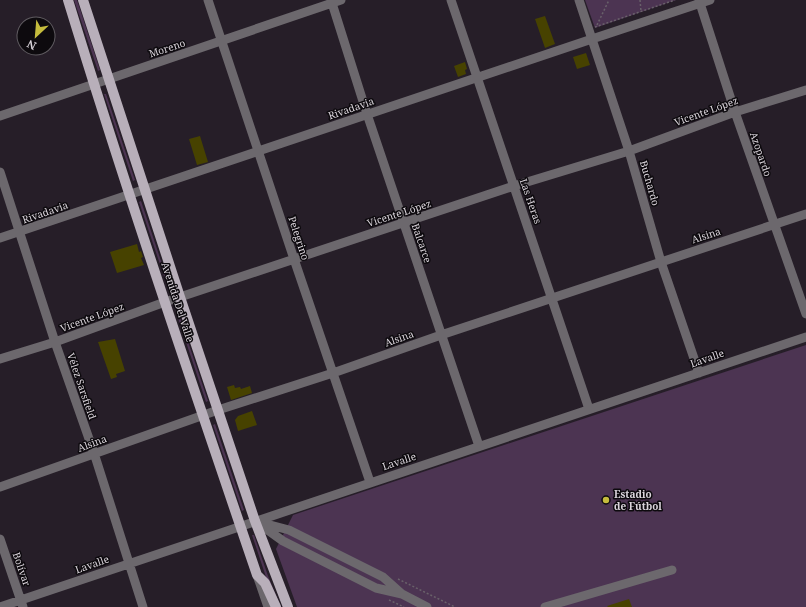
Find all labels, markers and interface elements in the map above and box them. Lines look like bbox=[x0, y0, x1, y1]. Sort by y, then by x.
north arrow bbox=[16, 16, 56, 56]
street label: Moreno bbox=[147, 35, 187, 60]
text: N bbox=[24, 37, 39, 54]
street label: Vicente López bbox=[672, 93, 740, 129]
street label: Rivadavia bbox=[326, 94, 376, 122]
street label: Azopardo bbox=[747, 130, 775, 178]
street label: Buchardo bbox=[637, 159, 663, 207]
street label: Las Heras bbox=[517, 177, 545, 226]
street label: Vicente López bbox=[365, 196, 433, 230]
street label: Rivadavia bbox=[20, 198, 70, 226]
street label: Pelegrino bbox=[285, 214, 313, 262]
street label: Balcarce bbox=[409, 221, 435, 265]
street label: Alsina bbox=[690, 224, 723, 246]
street label: Avenida Del Valle bbox=[158, 260, 198, 344]
street label: Vicente López bbox=[58, 299, 126, 335]
street label: Alsina bbox=[383, 326, 416, 349]
street label: Lavalle bbox=[688, 346, 726, 370]
street label: Vélez Sarsfield bbox=[64, 351, 100, 421]
street label: Alsina bbox=[76, 431, 109, 455]
street label: Lavalle bbox=[380, 449, 418, 473]
place label: Estadio de Fútbol bbox=[614, 487, 662, 513]
marker: Estadio de Fútbol bbox=[601, 495, 611, 505]
street label: Bolívar bbox=[10, 550, 34, 588]
street label: Lavalle bbox=[73, 552, 111, 576]

